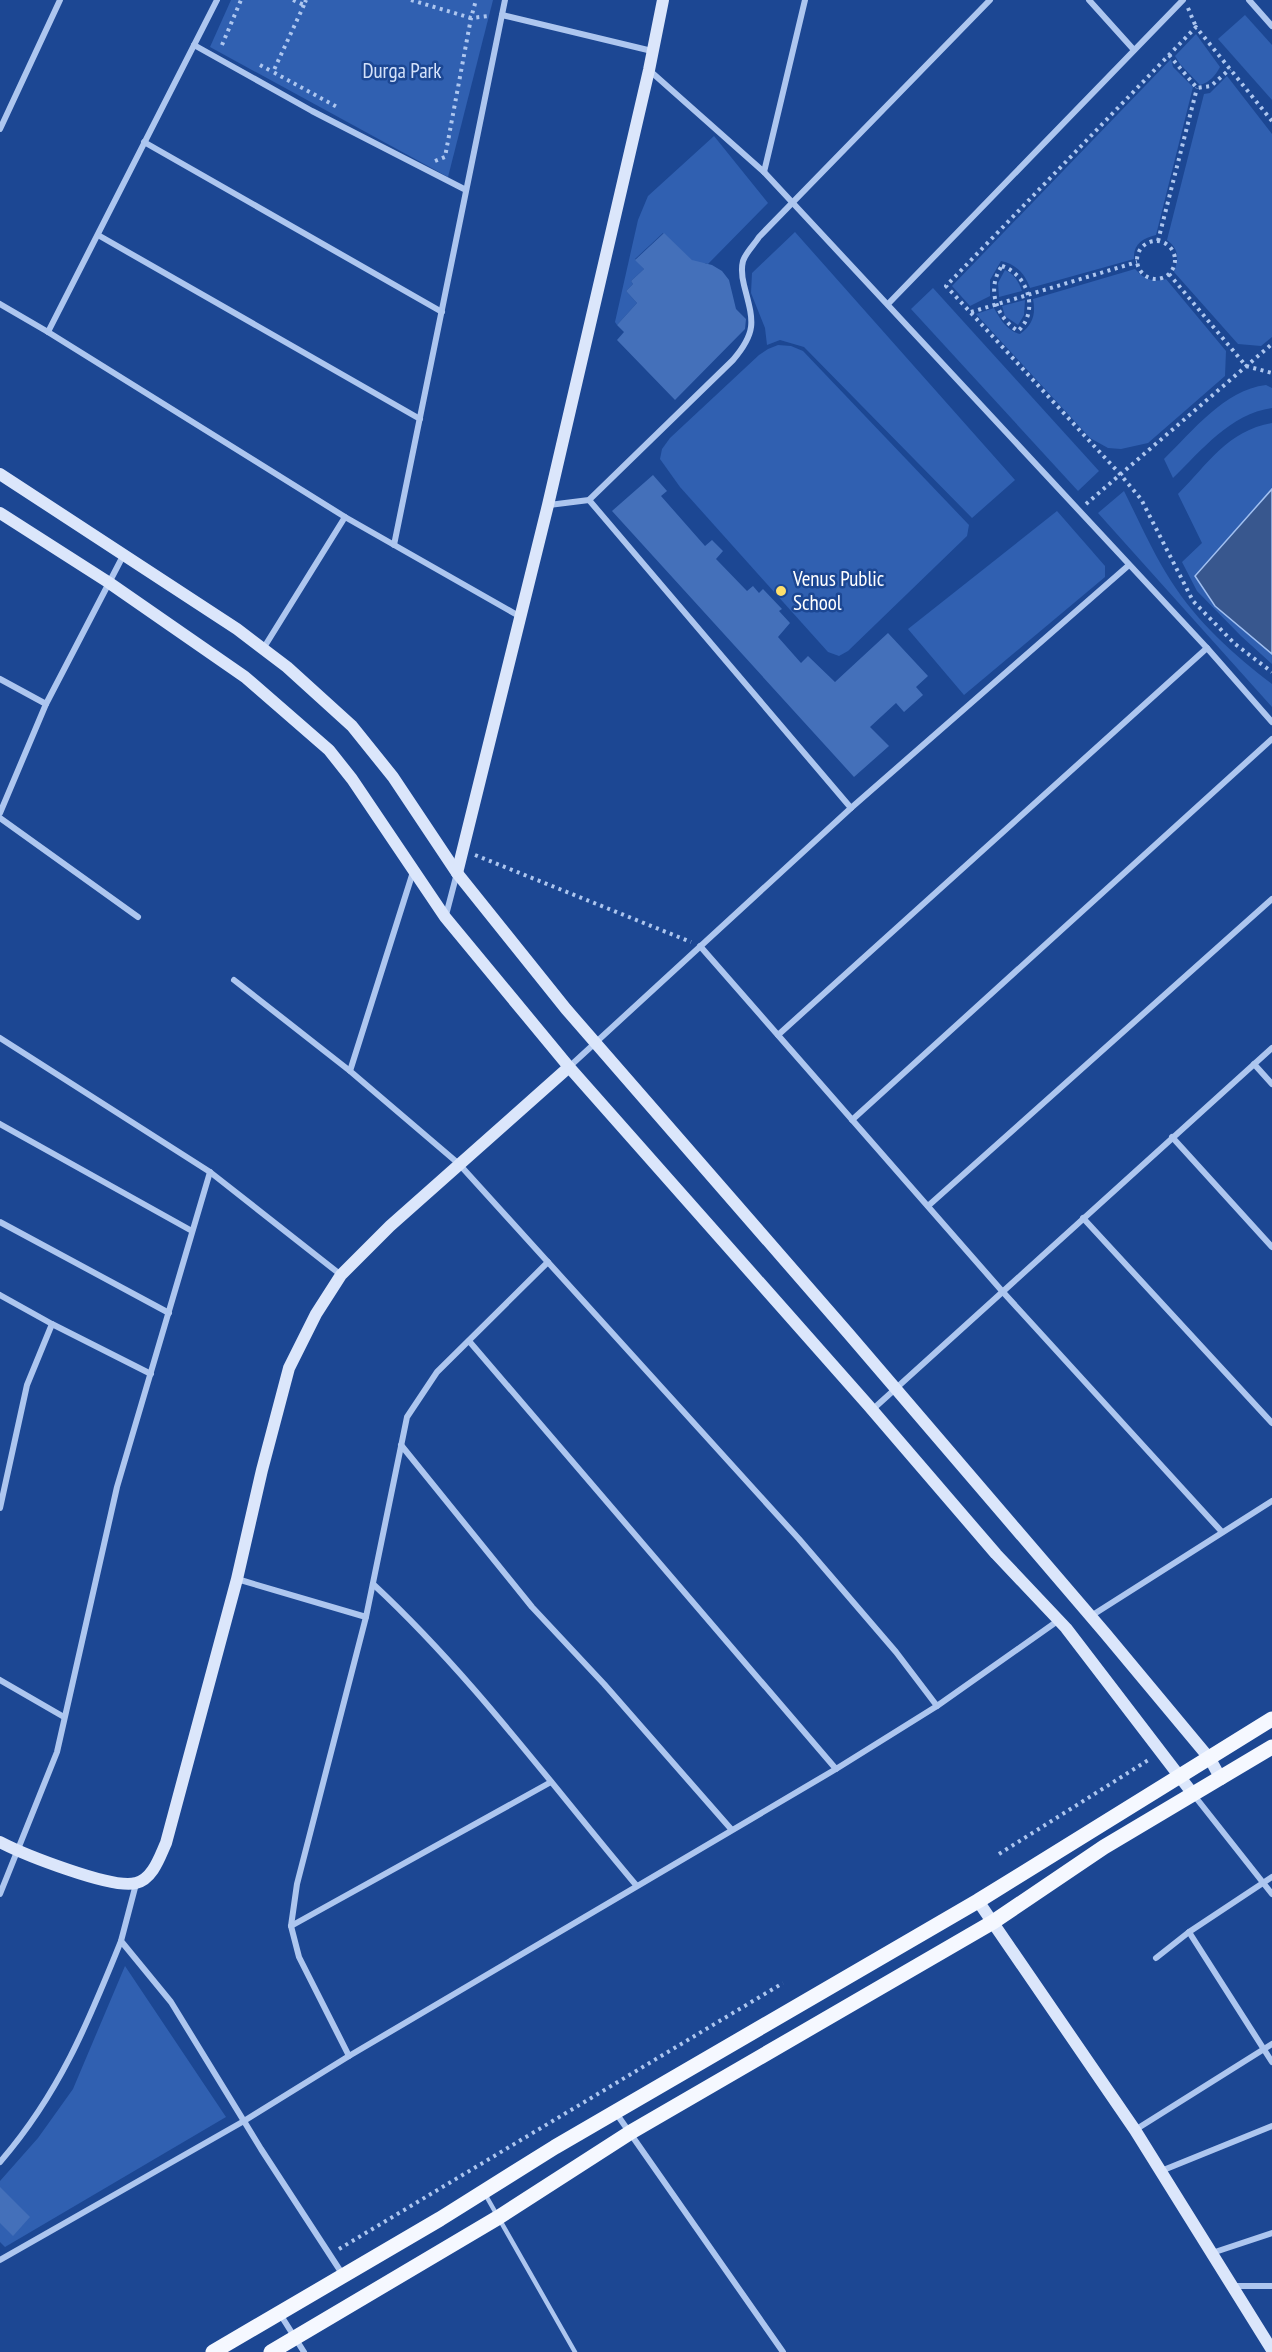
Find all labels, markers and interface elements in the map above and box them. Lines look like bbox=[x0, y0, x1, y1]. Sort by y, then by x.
park label: Durga Park bbox=[362, 57, 442, 84]
place label: Venus Public School bbox=[792, 565, 885, 616]
marker: Venus Public School bbox=[774, 584, 788, 598]

